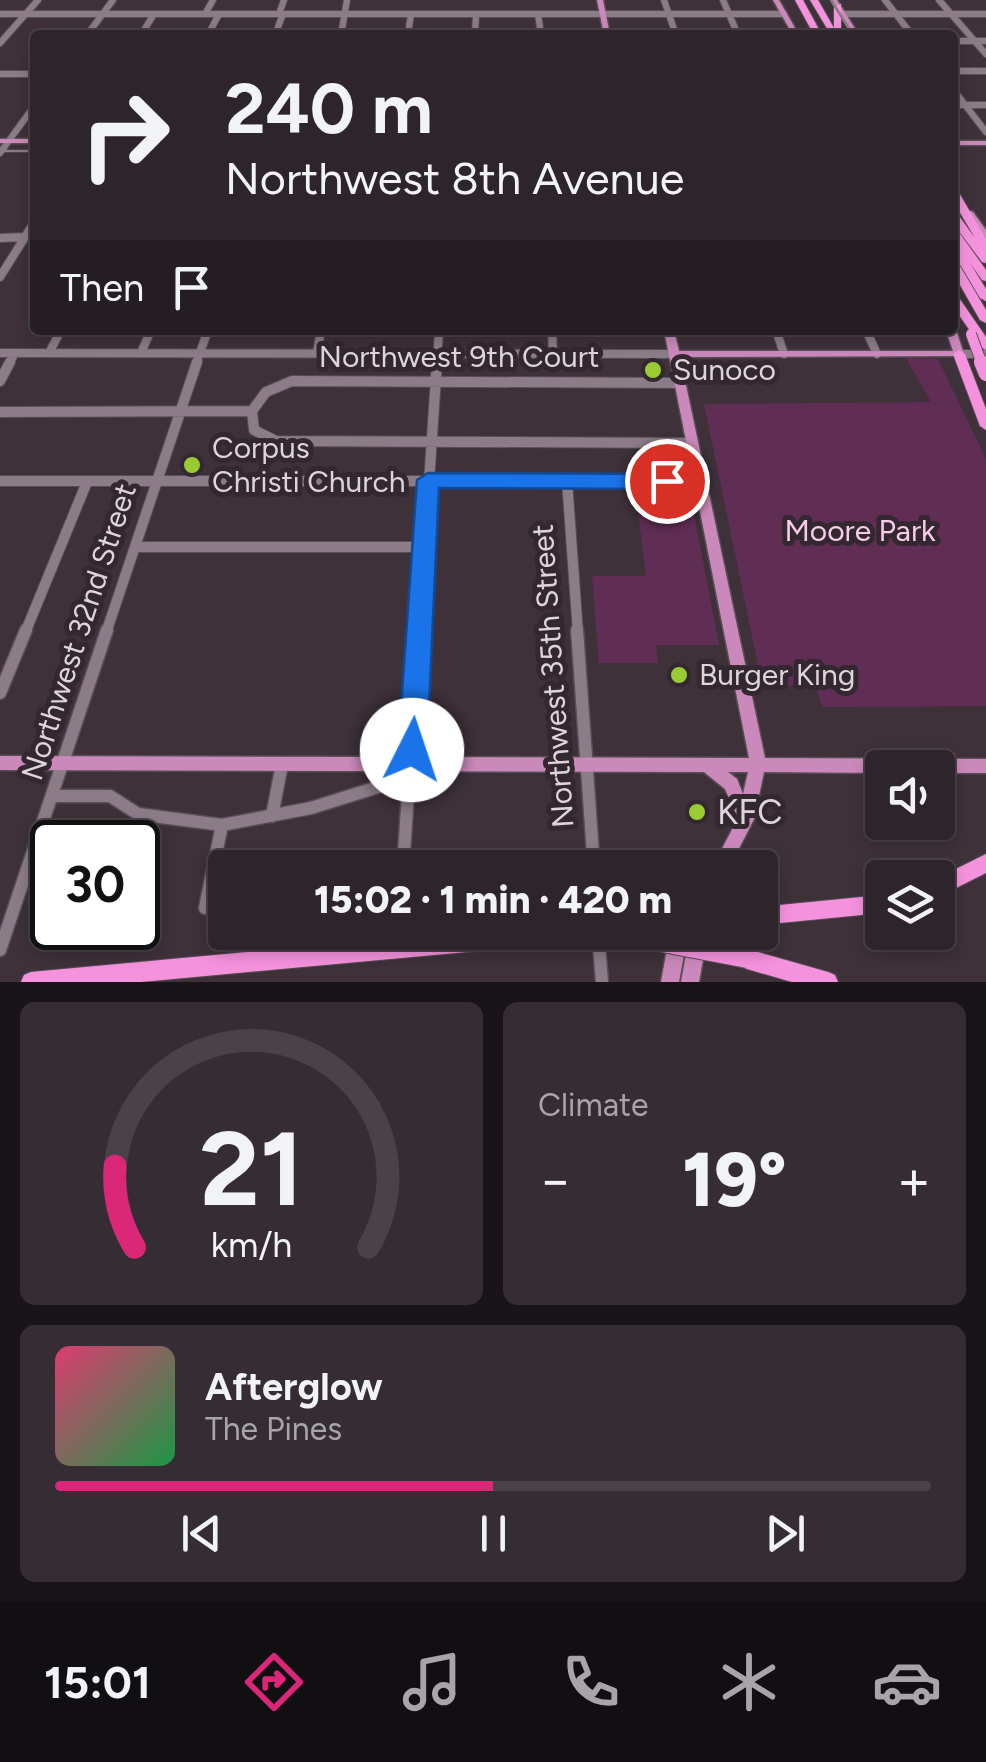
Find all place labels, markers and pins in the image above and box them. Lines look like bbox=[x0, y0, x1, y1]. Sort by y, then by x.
place label: Sunoco bbox=[673, 351, 776, 388]
marker: Sunoco bbox=[642, 359, 664, 381]
place label: Corpus Christi Church bbox=[212, 429, 405, 500]
pin bbox=[625, 439, 710, 524]
marker: Corpus Christi Church bbox=[181, 454, 203, 476]
place label: Burger King bbox=[699, 656, 855, 693]
marker: Burger King bbox=[668, 664, 690, 686]
place label: KFC bbox=[717, 791, 783, 833]
marker: KFC bbox=[686, 801, 708, 823]

